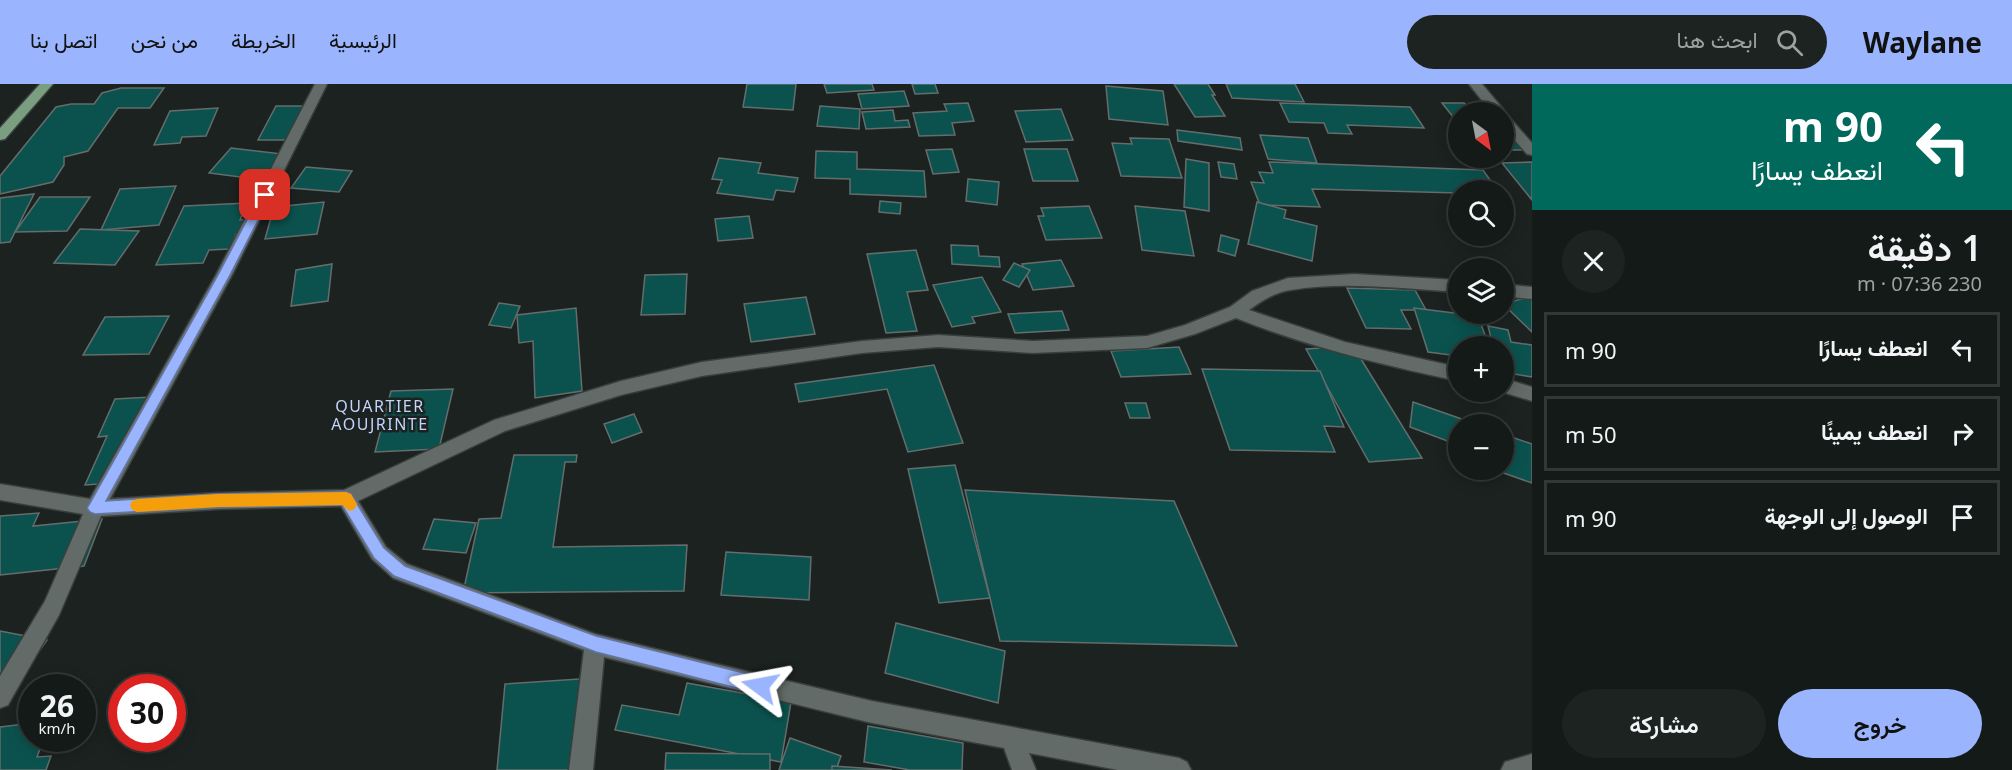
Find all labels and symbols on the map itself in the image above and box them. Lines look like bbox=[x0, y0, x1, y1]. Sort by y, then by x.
north arrow bbox=[1448, 102, 1514, 168]
pin bbox=[239, 169, 290, 220]
district label: QUARTIER AOUJRINTE bbox=[331, 395, 429, 435]
position arrow bbox=[728, 654, 792, 718]
speed limit sign: 30 bbox=[108, 674, 186, 752]

